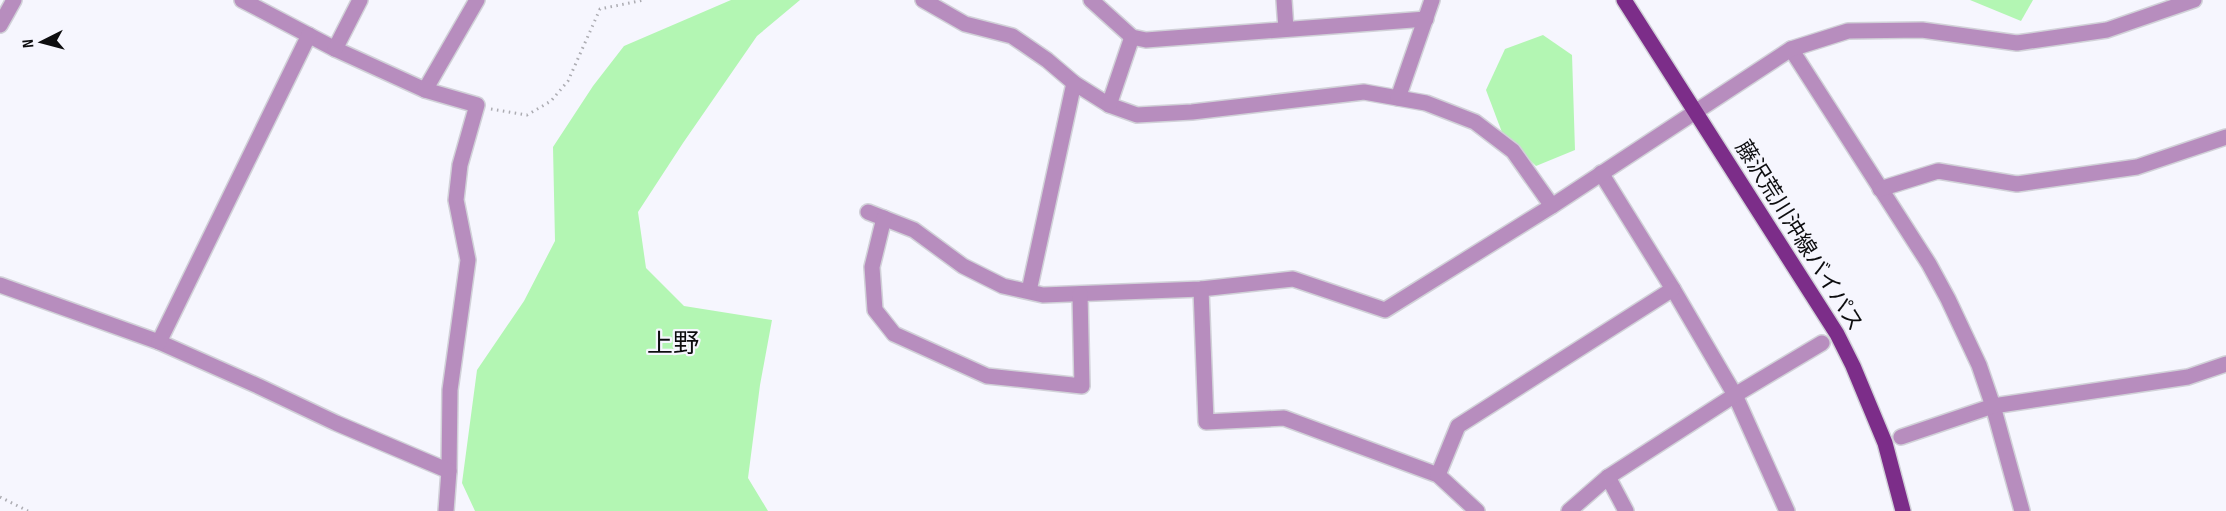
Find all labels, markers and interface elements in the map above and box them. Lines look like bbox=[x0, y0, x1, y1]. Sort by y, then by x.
north arrow bbox=[12, 12, 72, 72]
text: N bbox=[19, 38, 38, 49]
street label: 藤沢荒川沖線バイパス bbox=[1729, 136, 1868, 336]
district label: 上野 bbox=[647, 329, 699, 360]

